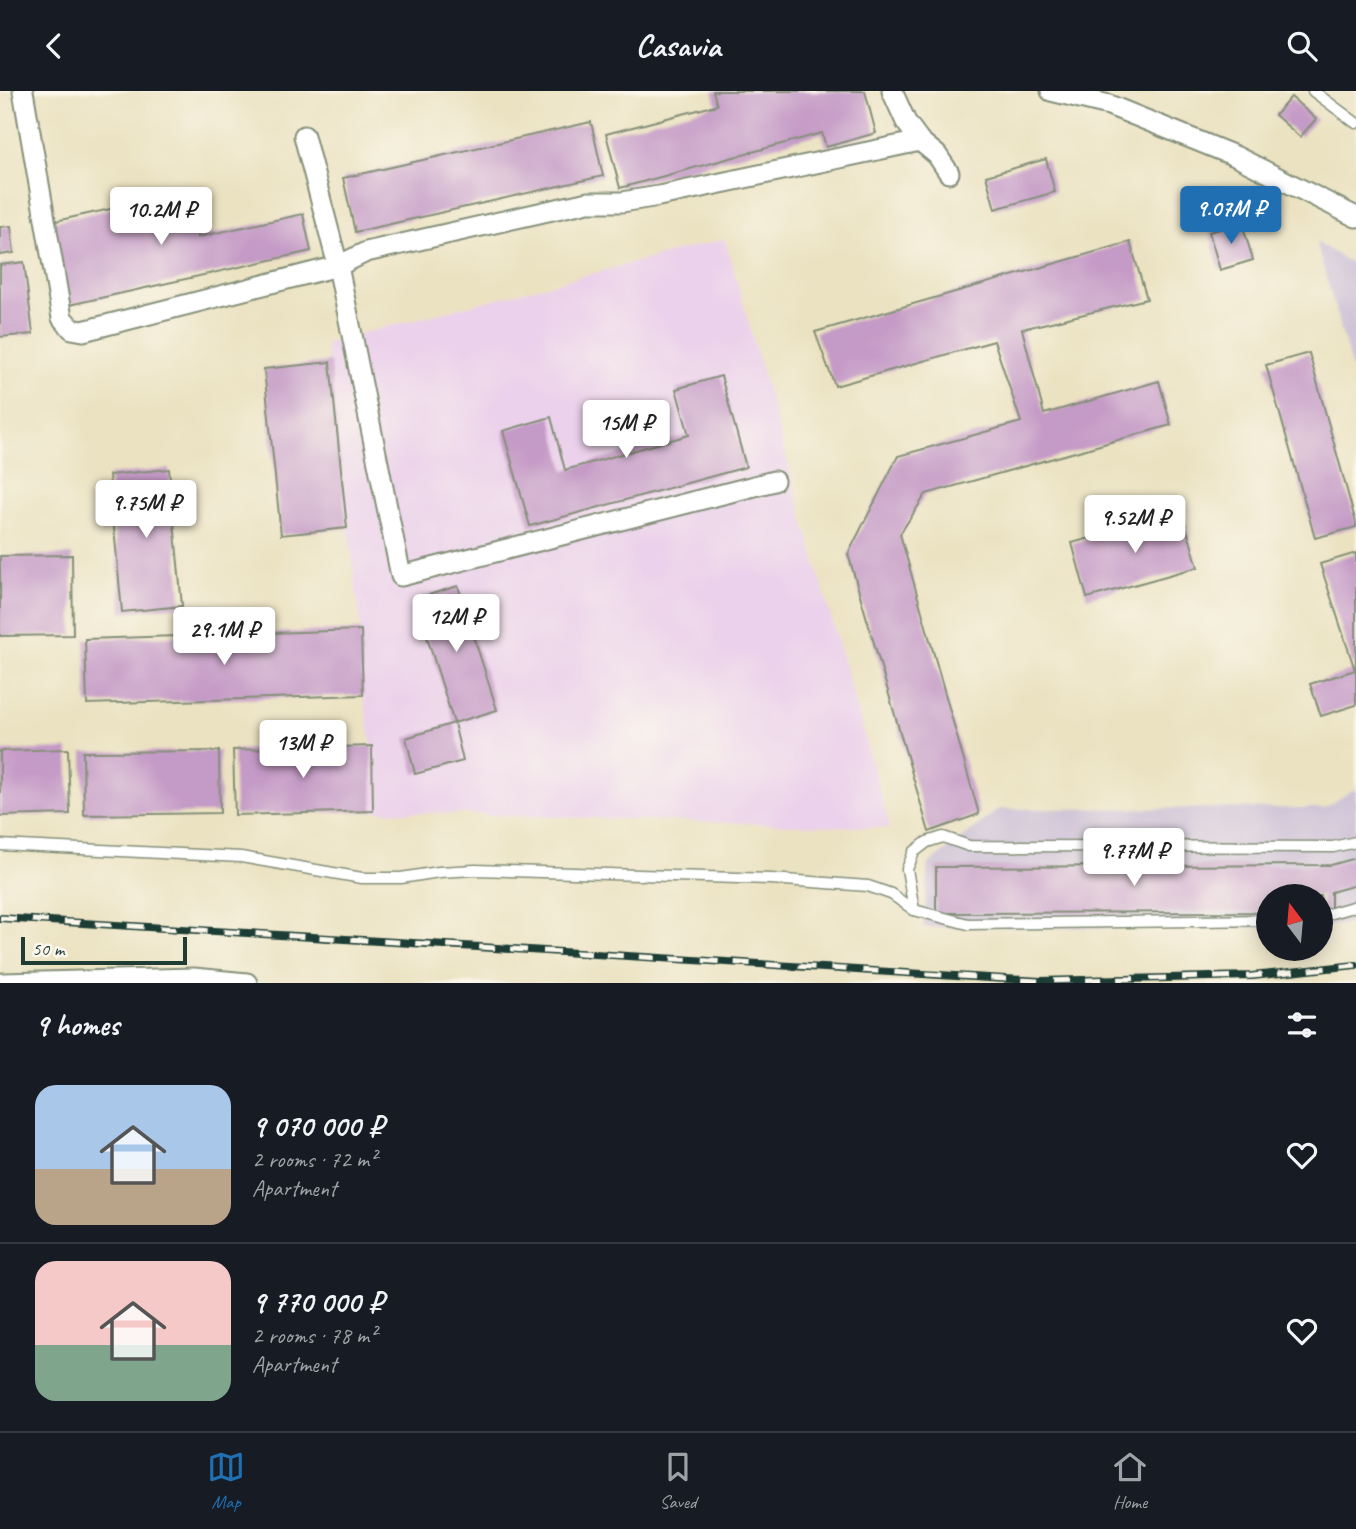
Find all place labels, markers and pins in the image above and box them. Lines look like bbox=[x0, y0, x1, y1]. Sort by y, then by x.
pin: 10.2M ₽ bbox=[96, 187, 226, 247]
pin: 9.07M ₽ bbox=[1166, 187, 1296, 246]
pin: 15M ₽ bbox=[577, 401, 675, 460]
pin: 9.75M ₽ bbox=[81, 481, 211, 540]
pin: 9.52M ₽ bbox=[1070, 496, 1200, 555]
pin: 12M ₽ bbox=[407, 595, 505, 654]
pin: 29.1M ₽ bbox=[159, 607, 289, 667]
pin: 13M ₽ bbox=[254, 721, 352, 780]
pin: 9.77M ₽ bbox=[1069, 829, 1199, 888]

